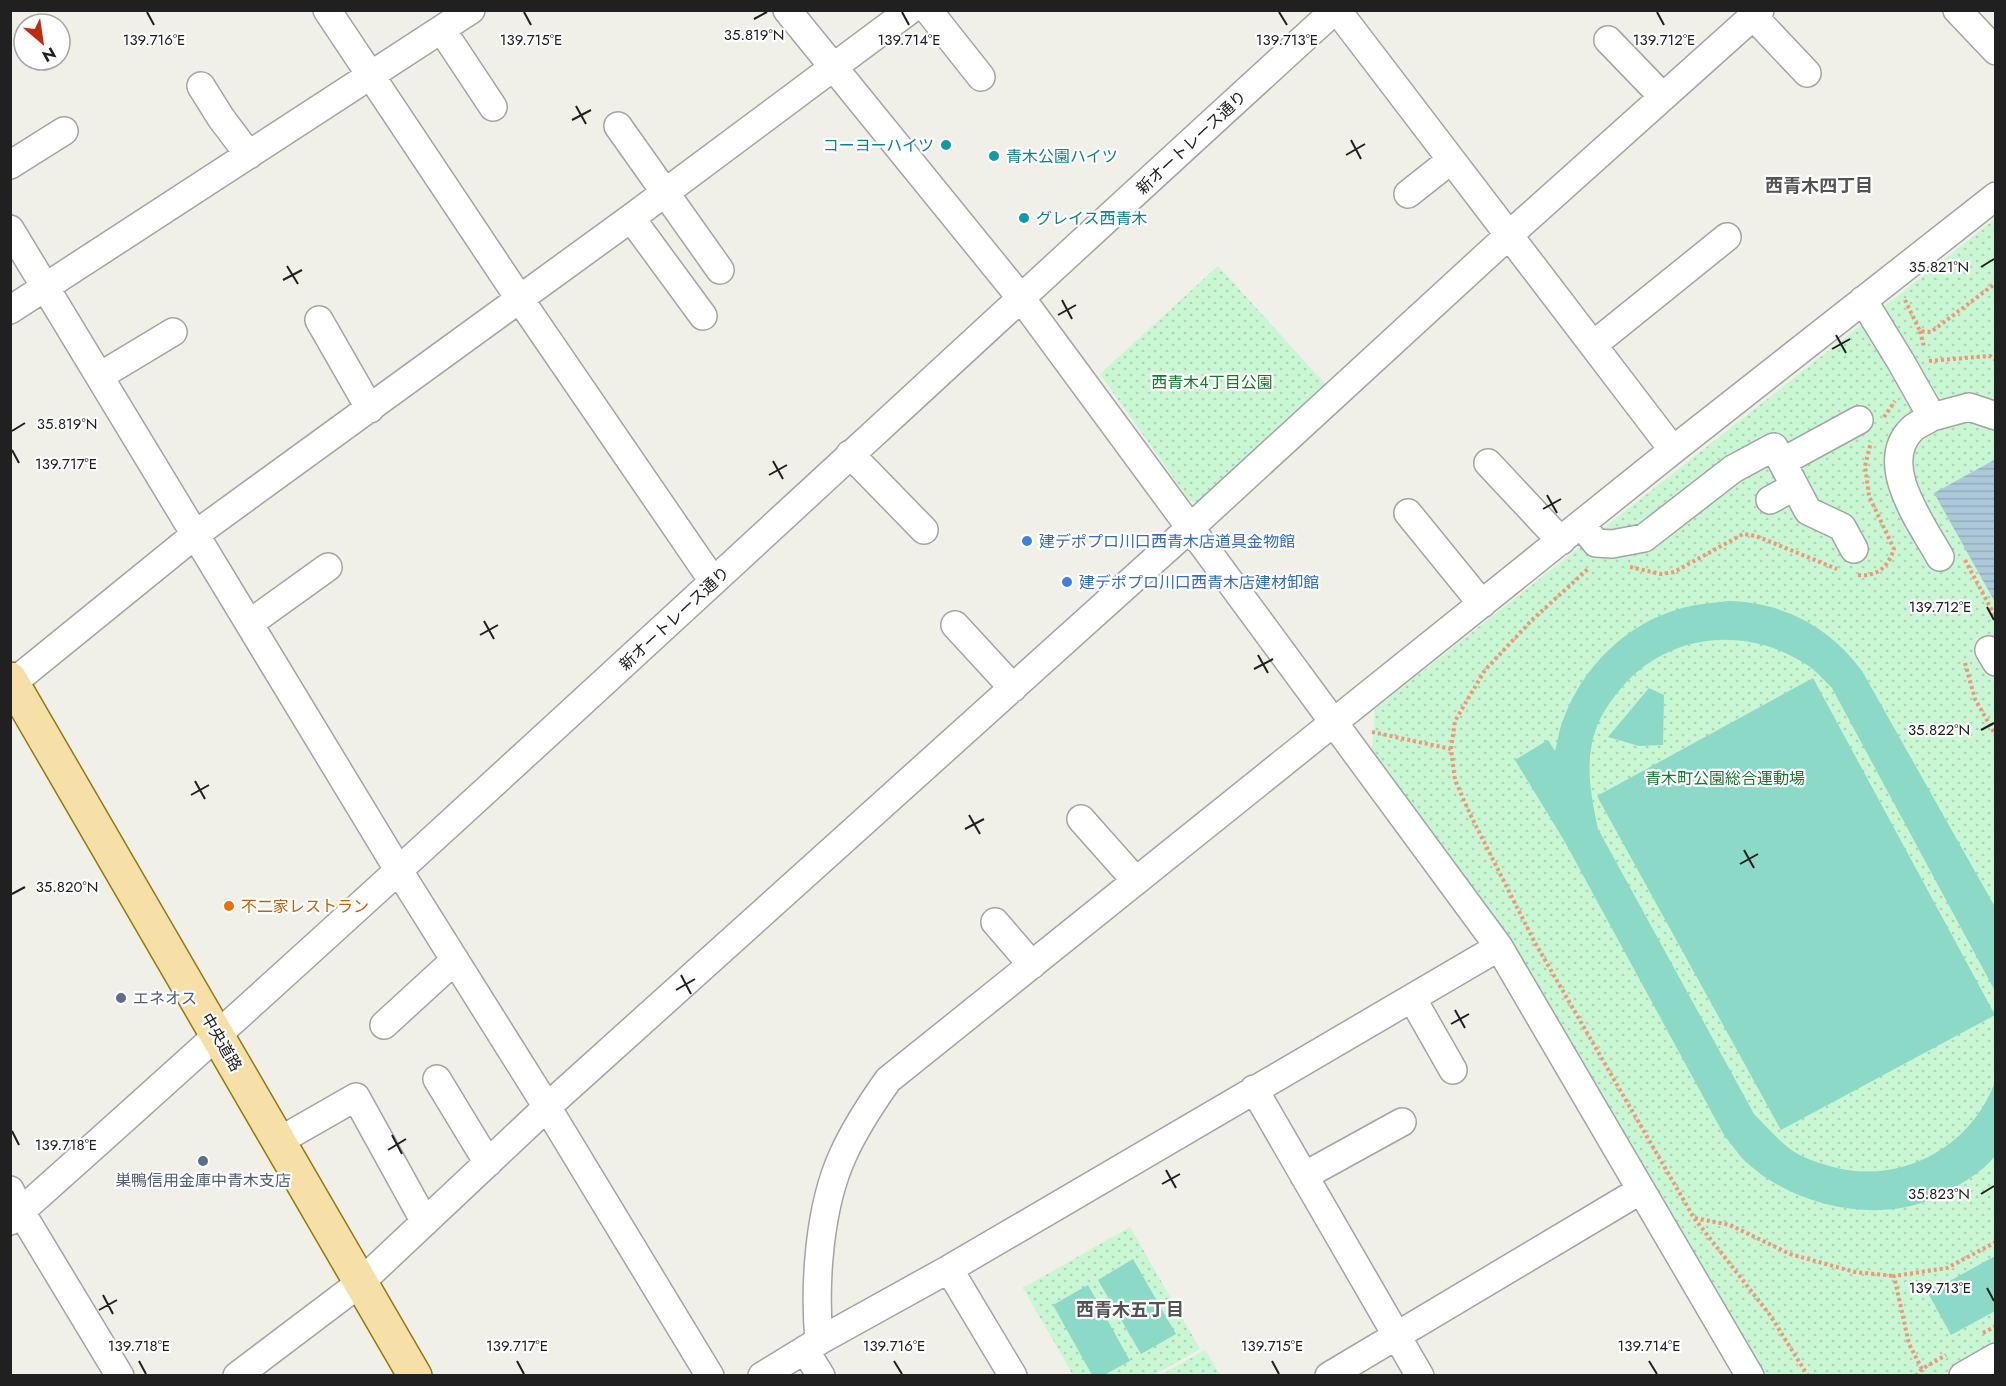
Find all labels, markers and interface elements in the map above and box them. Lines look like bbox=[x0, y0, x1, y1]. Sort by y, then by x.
north arrow bbox=[12, 12, 72, 72]
text: 35.819°N bbox=[724, 24, 784, 46]
text: 139.716°E bbox=[123, 29, 185, 51]
text: 139.715°E bbox=[500, 29, 562, 51]
text: 139.714°E bbox=[878, 29, 940, 51]
text: 139.713°E bbox=[1256, 29, 1318, 51]
text: 139.712°E bbox=[1633, 29, 1695, 51]
text: N bbox=[38, 42, 60, 68]
street label: 新オートレース通り bbox=[1131, 85, 1252, 200]
place label: コーヨーハイツ bbox=[823, 134, 934, 157]
marker: コーヨーハイツ bbox=[939, 138, 953, 152]
place label: 青木公園ハイツ bbox=[1006, 145, 1118, 168]
marker: 青木公園ハイツ bbox=[987, 149, 1001, 163]
district label: 西青木四丁目 bbox=[1765, 173, 1873, 199]
place label: グレイス西青木 bbox=[1036, 207, 1148, 230]
marker: グレイス西青木 bbox=[1017, 211, 1031, 225]
text: 35.821°N bbox=[1909, 256, 1969, 278]
park label: 西青木4丁目公園 bbox=[1151, 371, 1273, 394]
text: 35.819°N bbox=[37, 413, 97, 435]
text: 139.717°E bbox=[35, 453, 97, 475]
place label: 建デポプロ川口西青木店道具金物館 bbox=[1039, 530, 1295, 553]
marker: 建デポプロ川口西青木店道具金物館 bbox=[1020, 534, 1034, 548]
street label: 新オートレース通り bbox=[614, 561, 735, 676]
place label: 建デポプロ川口西青木店建材卸館 bbox=[1079, 571, 1319, 594]
marker: 建デポプロ川口西青木店建材卸館 bbox=[1060, 575, 1074, 589]
text: 139.712°E bbox=[1909, 596, 1971, 618]
text: 35.822°N bbox=[1908, 719, 1970, 741]
park label: 青木町公園総合運動場 bbox=[1645, 767, 1805, 790]
text: 35.820°N bbox=[36, 876, 98, 898]
place label: 不二家レストラン bbox=[241, 895, 369, 918]
marker: 不二家レストラン bbox=[222, 899, 236, 913]
place label: エネオス bbox=[133, 987, 197, 1010]
marker: エネオス bbox=[114, 991, 128, 1005]
street label: 中央道路 bbox=[196, 1009, 248, 1076]
text: 139.718°E bbox=[35, 1134, 97, 1156]
marker: 巣鴨信用金庫中青木支店 bbox=[196, 1154, 210, 1168]
place label: 巣鴨信用金庫中青木支店 bbox=[115, 1169, 291, 1192]
text: 35.823°N bbox=[1908, 1183, 1970, 1205]
text: 139.713°E bbox=[1909, 1277, 1971, 1299]
district label: 西青木五丁目 bbox=[1076, 1297, 1184, 1323]
text: 139.718°E bbox=[108, 1335, 170, 1357]
text: 139.717°E bbox=[486, 1335, 548, 1357]
text: 139.716°E bbox=[863, 1335, 925, 1357]
text: 139.715°E bbox=[1241, 1335, 1303, 1357]
text: 139.714°E bbox=[1618, 1335, 1680, 1357]

